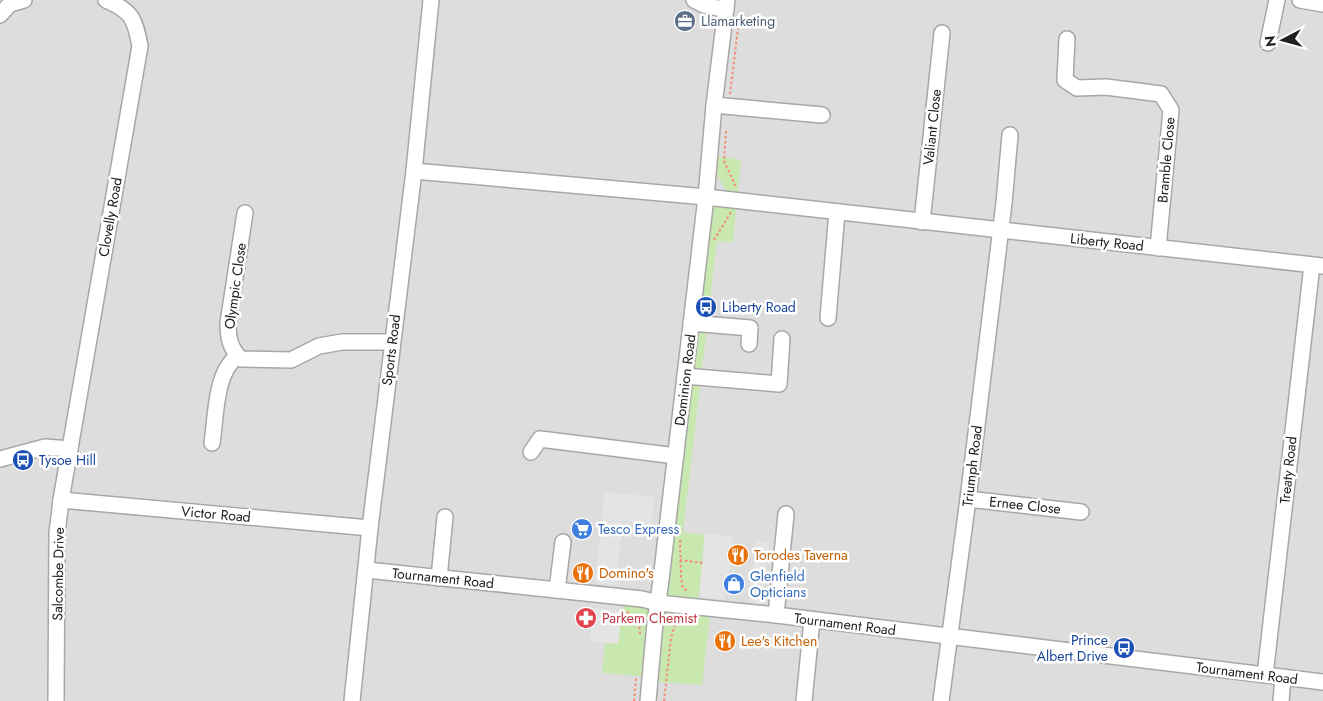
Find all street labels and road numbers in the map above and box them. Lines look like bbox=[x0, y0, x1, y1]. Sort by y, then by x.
street label: Valiant Close bbox=[918, 88, 946, 166]
street label: Bramble Close bbox=[1152, 116, 1180, 204]
street label: Clovelly Road bbox=[93, 176, 127, 258]
street label: Liberty Road bbox=[1069, 228, 1145, 256]
street label: Olympic Close bbox=[219, 241, 251, 331]
street label: Sports Road bbox=[377, 313, 405, 387]
street label: Dominion Road bbox=[669, 333, 701, 427]
street label: Triumph Road bbox=[957, 424, 987, 508]
street label: Treaty Road bbox=[1275, 435, 1301, 505]
street label: Ernee Close bbox=[988, 491, 1062, 519]
street label: Victor Road bbox=[180, 501, 252, 527]
street label: Salcombe Drive bbox=[47, 527, 69, 621]
street label: Tournament Road bbox=[391, 563, 495, 593]
street label: Tournament Road bbox=[793, 608, 897, 640]
street label: Tournament Road bbox=[1195, 657, 1299, 689]

